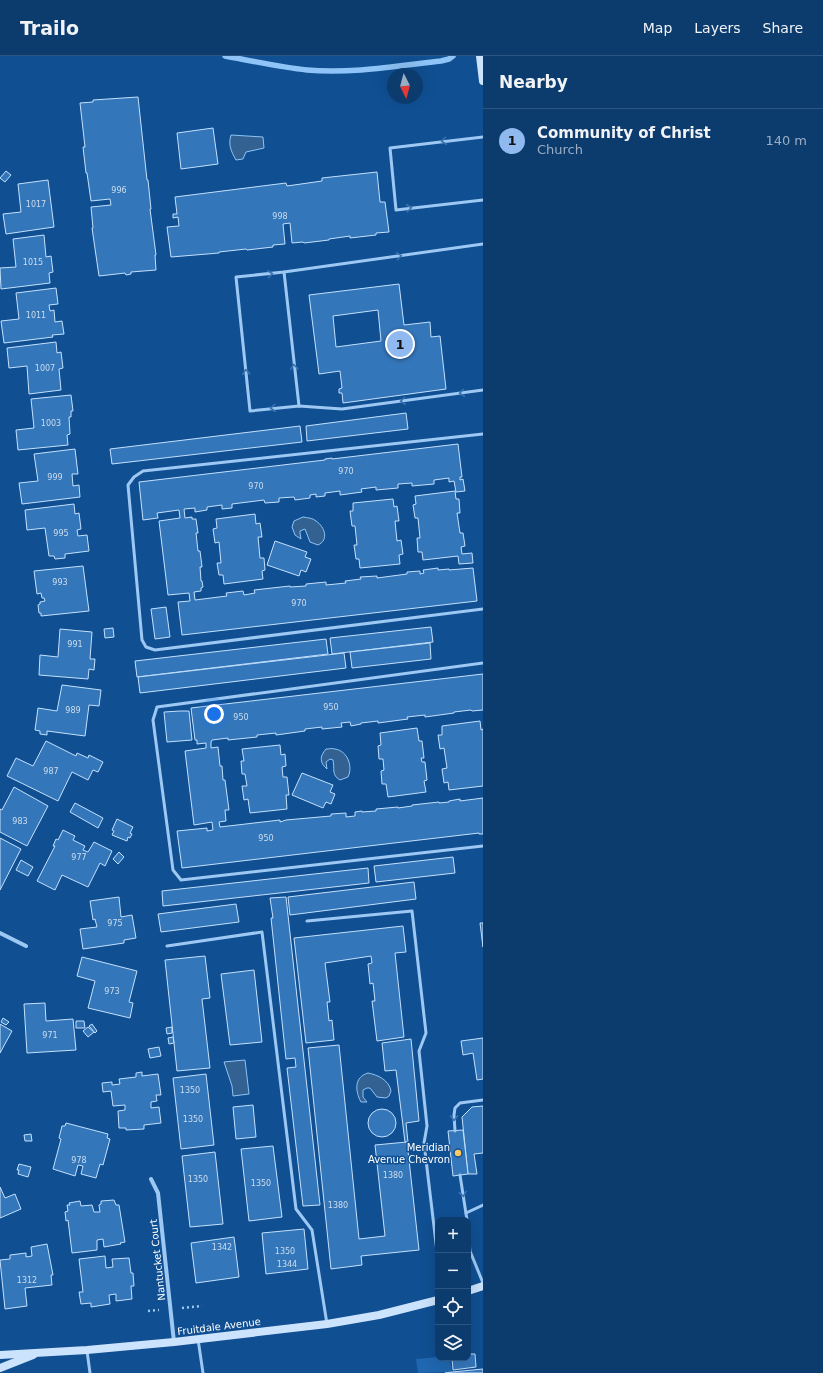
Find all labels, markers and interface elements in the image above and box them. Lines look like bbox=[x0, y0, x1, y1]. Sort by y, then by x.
text: Trailo bbox=[20, 17, 79, 39]
text: Map bbox=[643, 20, 672, 36]
text: Layers bbox=[694, 20, 741, 36]
text: Share bbox=[763, 20, 803, 36]
north arrow bbox=[387, 68, 423, 104]
text: Nearby bbox=[499, 72, 568, 92]
text: Community of Christ bbox=[537, 124, 711, 142]
text: 1 bbox=[507, 133, 517, 148]
text: 140 m bbox=[765, 133, 807, 148]
one-way arrow bbox=[441, 136, 447, 145]
text: Church bbox=[537, 142, 583, 157]
house number: 996 bbox=[111, 186, 127, 195]
house number: 1017 bbox=[26, 200, 46, 209]
one-way arrow bbox=[406, 204, 412, 213]
house number: 998 bbox=[272, 212, 288, 221]
one-way arrow bbox=[396, 252, 402, 261]
house number: 1015 bbox=[23, 258, 43, 267]
one-way arrow bbox=[267, 269, 273, 278]
house number: 1011 bbox=[26, 311, 46, 320]
pin: 1 bbox=[387, 329, 413, 359]
house number: 1007 bbox=[35, 364, 55, 373]
one-way arrow bbox=[290, 364, 299, 370]
one-way arrow bbox=[242, 369, 251, 375]
one-way arrow bbox=[459, 388, 465, 397]
one-way arrow bbox=[400, 396, 406, 405]
one-way arrow bbox=[270, 404, 276, 413]
house number: 1003 bbox=[41, 419, 61, 428]
house number: 970 bbox=[338, 467, 354, 476]
house number: 999 bbox=[47, 473, 63, 482]
house number: 970 bbox=[248, 482, 264, 491]
house number: 995 bbox=[53, 529, 69, 538]
house number: 993 bbox=[52, 578, 68, 587]
house number: 970 bbox=[291, 599, 307, 608]
house number: 991 bbox=[67, 640, 83, 649]
house number: 950 bbox=[323, 703, 339, 712]
your location bbox=[204, 704, 224, 724]
house number: 989 bbox=[65, 706, 81, 715]
house number: 950 bbox=[233, 713, 249, 722]
house number: 987 bbox=[43, 767, 59, 776]
house number: 983 bbox=[12, 817, 28, 826]
house number: 950 bbox=[258, 834, 274, 843]
house number: 977 bbox=[71, 853, 87, 862]
house number: 975 bbox=[107, 919, 123, 928]
house number: 973 bbox=[104, 987, 120, 996]
house number: 971 bbox=[42, 1031, 58, 1040]
house number: 1350 bbox=[180, 1086, 200, 1095]
house number: 1350 bbox=[183, 1115, 203, 1124]
one-way arrow bbox=[450, 1115, 458, 1121]
place label: Meridian Avenue Chevron bbox=[368, 1142, 450, 1165]
marker: Meridian Avenue Chevron bbox=[453, 1148, 463, 1158]
house number: 978 bbox=[71, 1156, 87, 1165]
house number: 1380 bbox=[383, 1171, 403, 1180]
house number: 1350 bbox=[188, 1175, 208, 1184]
house number: 1350 bbox=[251, 1179, 271, 1188]
one-way arrow bbox=[458, 1191, 467, 1197]
house number: 1380 bbox=[328, 1201, 348, 1210]
map controls bbox=[435, 1217, 471, 1361]
button: + bbox=[435, 1217, 471, 1253]
street label: Nantucket Court bbox=[148, 1219, 167, 1301]
house number: 1342 bbox=[212, 1243, 232, 1252]
house number: 1350 bbox=[275, 1247, 295, 1256]
button: − bbox=[435, 1253, 471, 1289]
house number: 1344 bbox=[277, 1260, 297, 1269]
house number: 1312 bbox=[17, 1276, 37, 1285]
button: locate bbox=[435, 1289, 471, 1325]
street label: Fruitdale Avenue bbox=[177, 1316, 261, 1337]
button: layers bbox=[435, 1325, 471, 1361]

